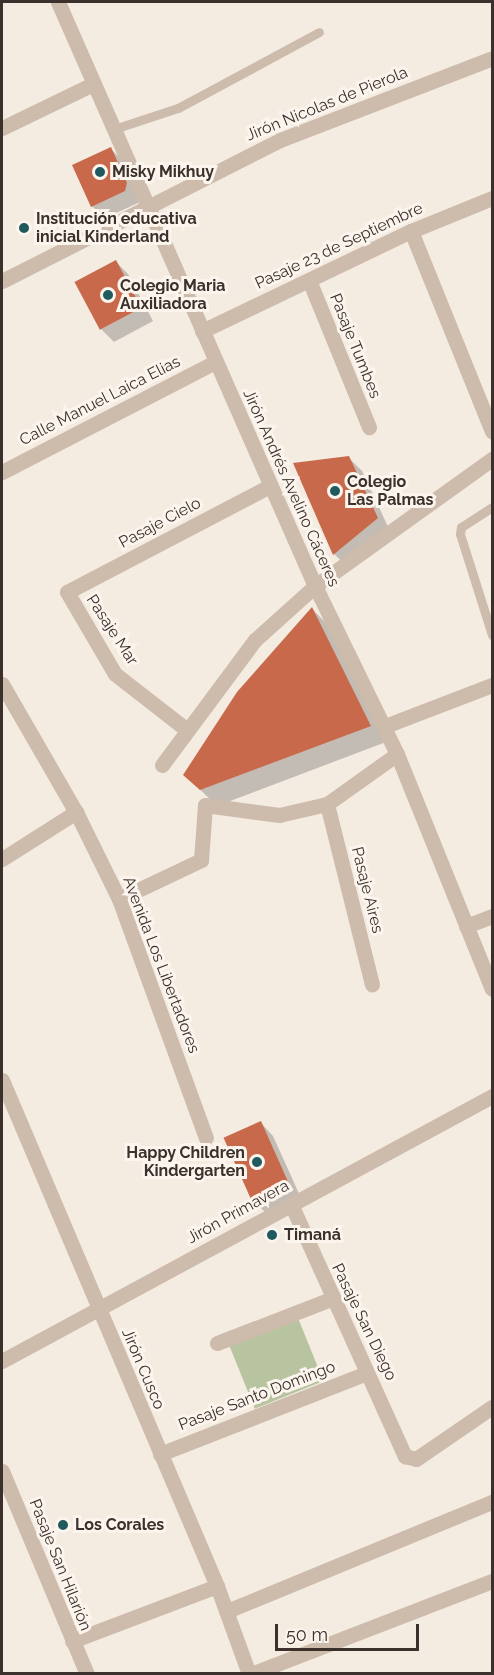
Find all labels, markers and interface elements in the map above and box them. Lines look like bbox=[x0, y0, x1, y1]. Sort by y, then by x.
street label: Jirón Nicolas de Pierola bbox=[243, 63, 411, 145]
place label: Misky Mikhuy bbox=[112, 162, 215, 182]
marker: Misky Mikhuy bbox=[93, 165, 107, 179]
street label: Pasaje 23 de Septiembre bbox=[252, 199, 426, 293]
place label: Institución educativa inicial Kinderland bbox=[36, 209, 197, 247]
marker: Institución educativa inicial Kinderland bbox=[17, 221, 31, 235]
place label: Colegio Maria Auxiliadora bbox=[120, 276, 225, 314]
marker: Colegio Maria Auxiliadora bbox=[101, 288, 115, 302]
street label: Pasaje Tumbes bbox=[325, 291, 385, 401]
street label: Calle Manuel Laica Elias bbox=[16, 352, 184, 450]
street label: Jirón Andrés Avelino Cáceres bbox=[238, 386, 344, 590]
place label: Colegio Las Palmas bbox=[347, 472, 433, 510]
marker: Colegio Las Palmas bbox=[328, 484, 342, 498]
street label: Pasaje Cielo bbox=[116, 493, 204, 553]
street label: Pasaje Mar bbox=[82, 591, 142, 669]
street label: Pasaje Aires bbox=[347, 845, 387, 935]
street label: Avenida Los Libertadores bbox=[118, 874, 204, 1056]
place label: Happy Children Kindergarten bbox=[126, 1143, 245, 1181]
marker: Happy Children Kindergarten bbox=[250, 1155, 264, 1169]
street label: Jirón Primavera bbox=[184, 1176, 292, 1248]
place label: Timaná bbox=[284, 1225, 341, 1245]
marker: Timaná bbox=[265, 1228, 279, 1242]
street label: Pasaje San Diego bbox=[327, 1260, 401, 1384]
street label: Jirón Cusco bbox=[117, 1326, 169, 1412]
street label: Pasaje Santo Domingo bbox=[176, 1357, 338, 1435]
street label: Pasaje San Hilarión bbox=[25, 1496, 95, 1634]
place label: Los Corales bbox=[75, 1515, 164, 1535]
marker: Los Corales bbox=[56, 1518, 70, 1532]
scale bar bbox=[278, 1612, 422, 1650]
text: 50 m bbox=[286, 1624, 328, 1645]

